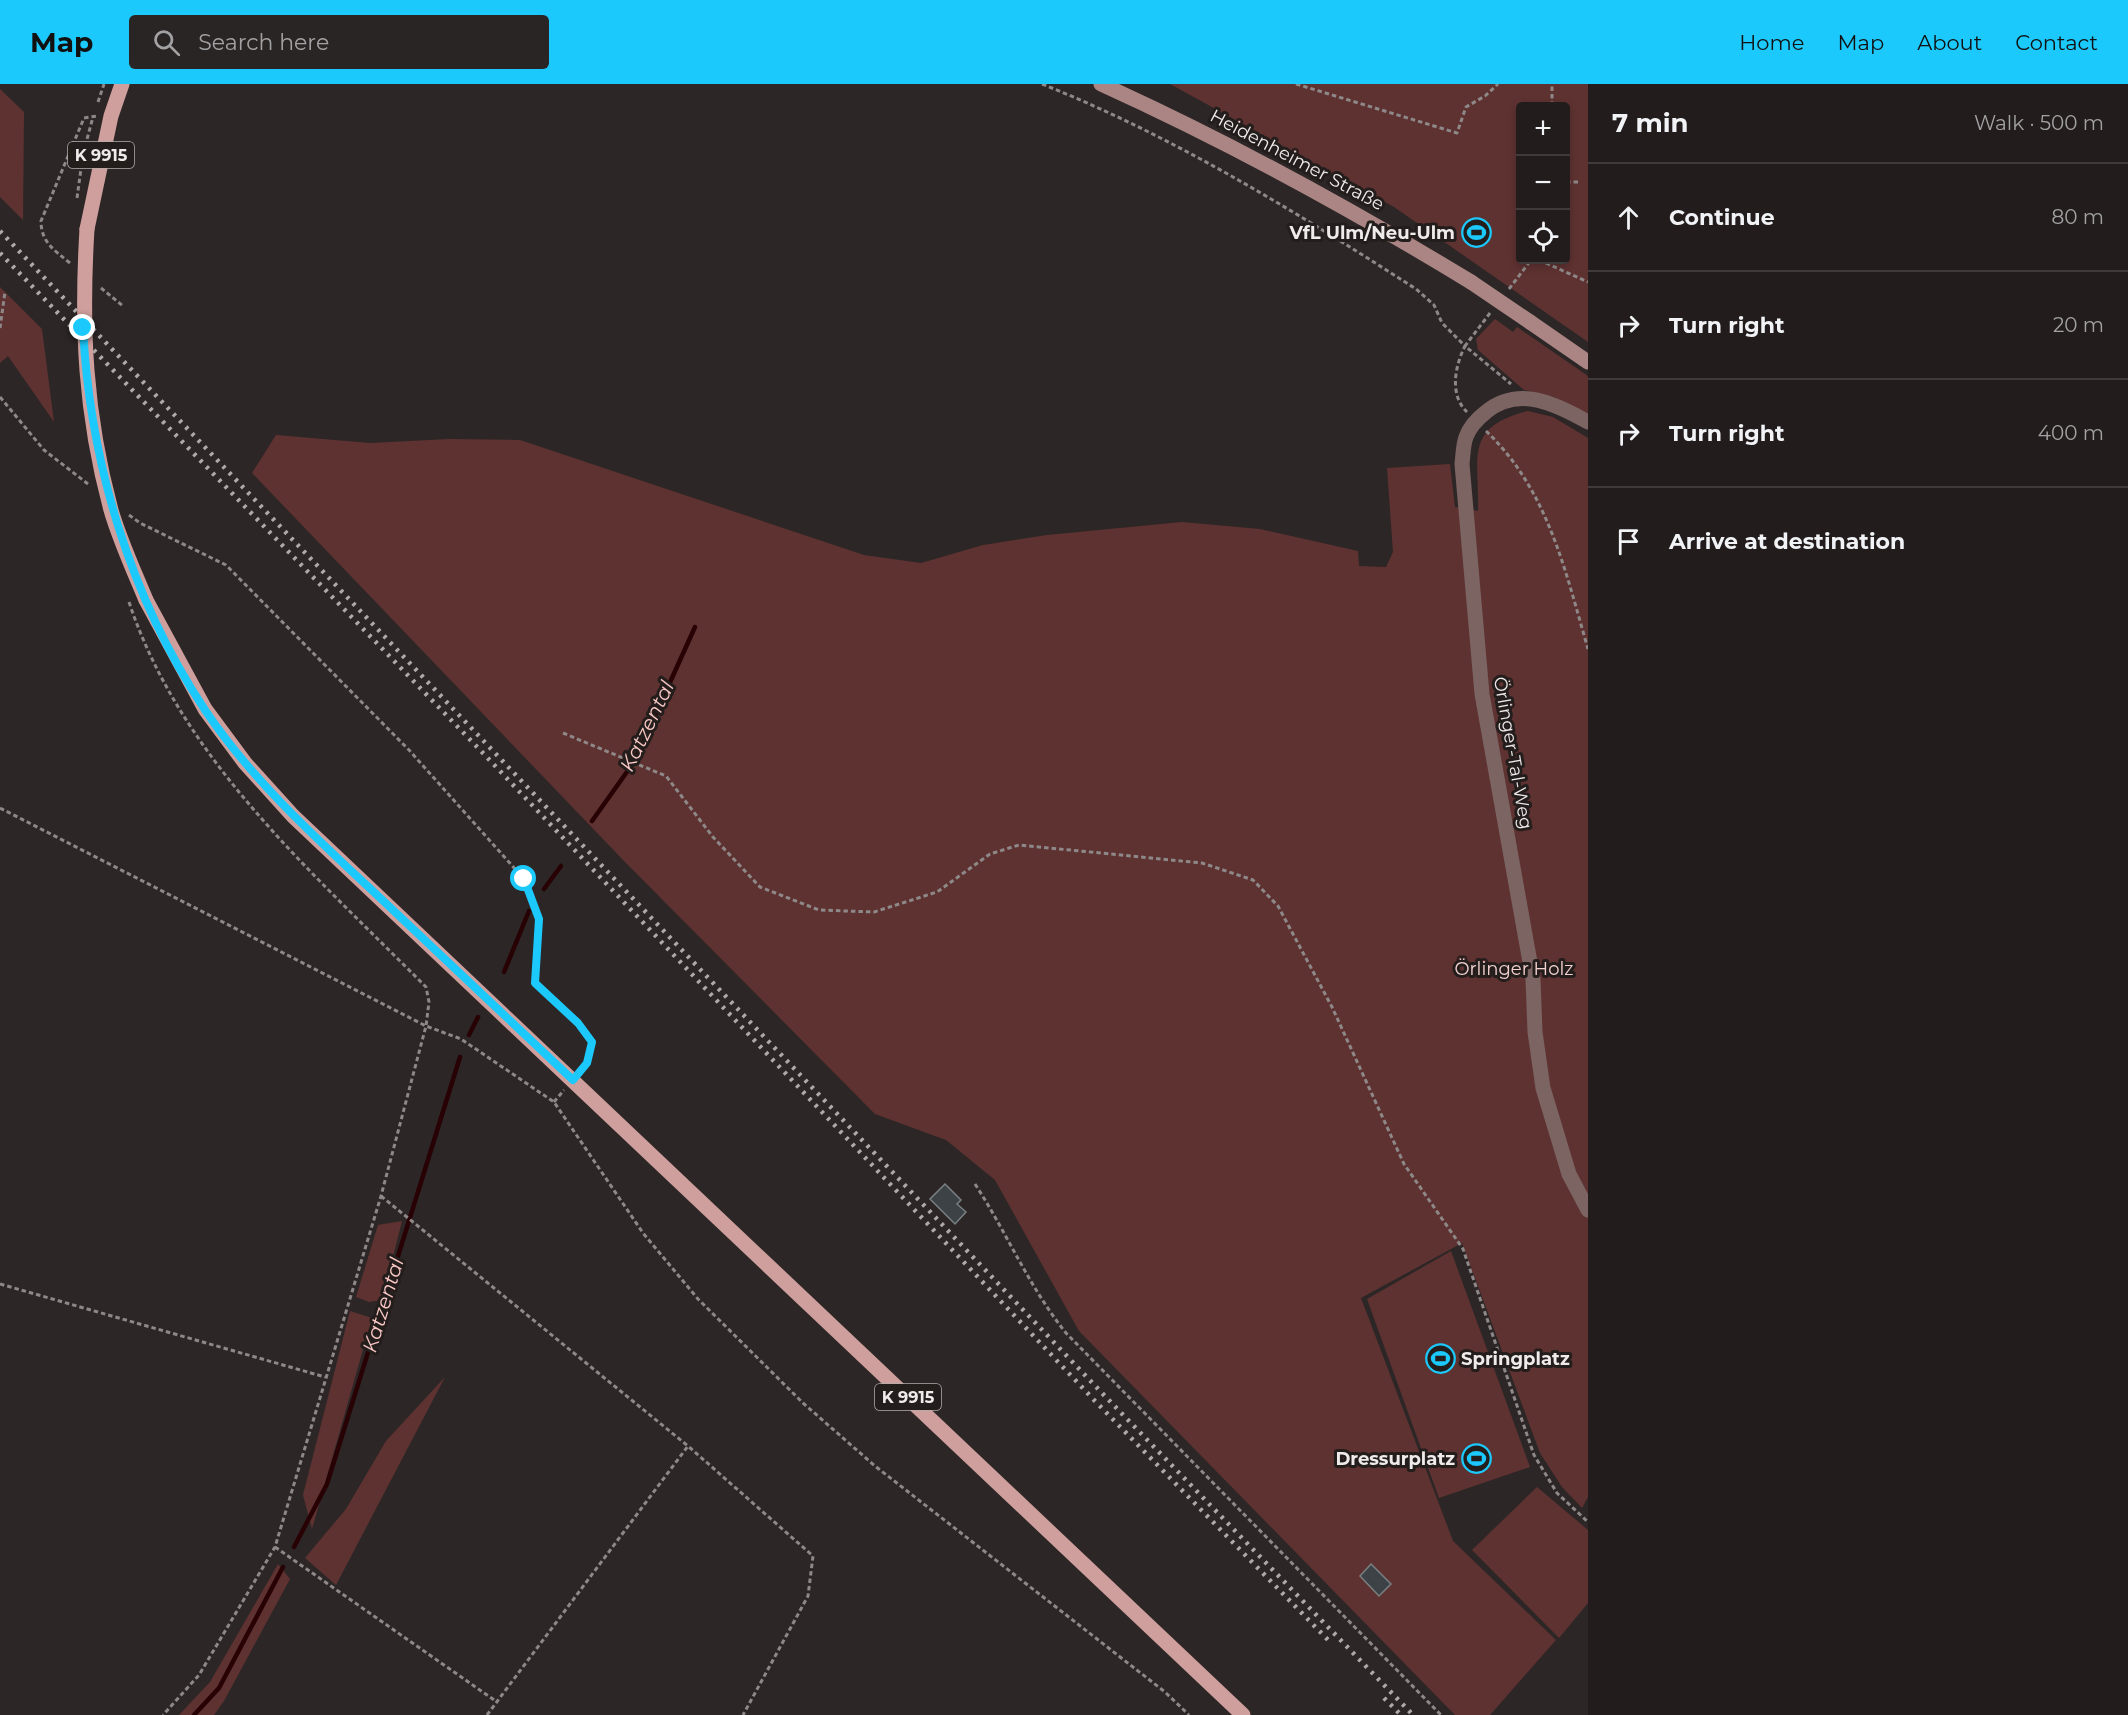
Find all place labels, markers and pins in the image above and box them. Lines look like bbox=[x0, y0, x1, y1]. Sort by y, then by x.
sports icon: VfL Ulm/Neu-Ulm bbox=[1460, 217, 1492, 249]
place label: VfL Ulm/Neu-Ulm bbox=[1288, 222, 1455, 244]
sports icon: Springplatz bbox=[1424, 1343, 1456, 1375]
place label: Springplatz bbox=[1461, 1348, 1570, 1370]
sports icon: Dressurplatz bbox=[1460, 1443, 1492, 1475]
place label: Dressurplatz bbox=[1335, 1448, 1455, 1470]

